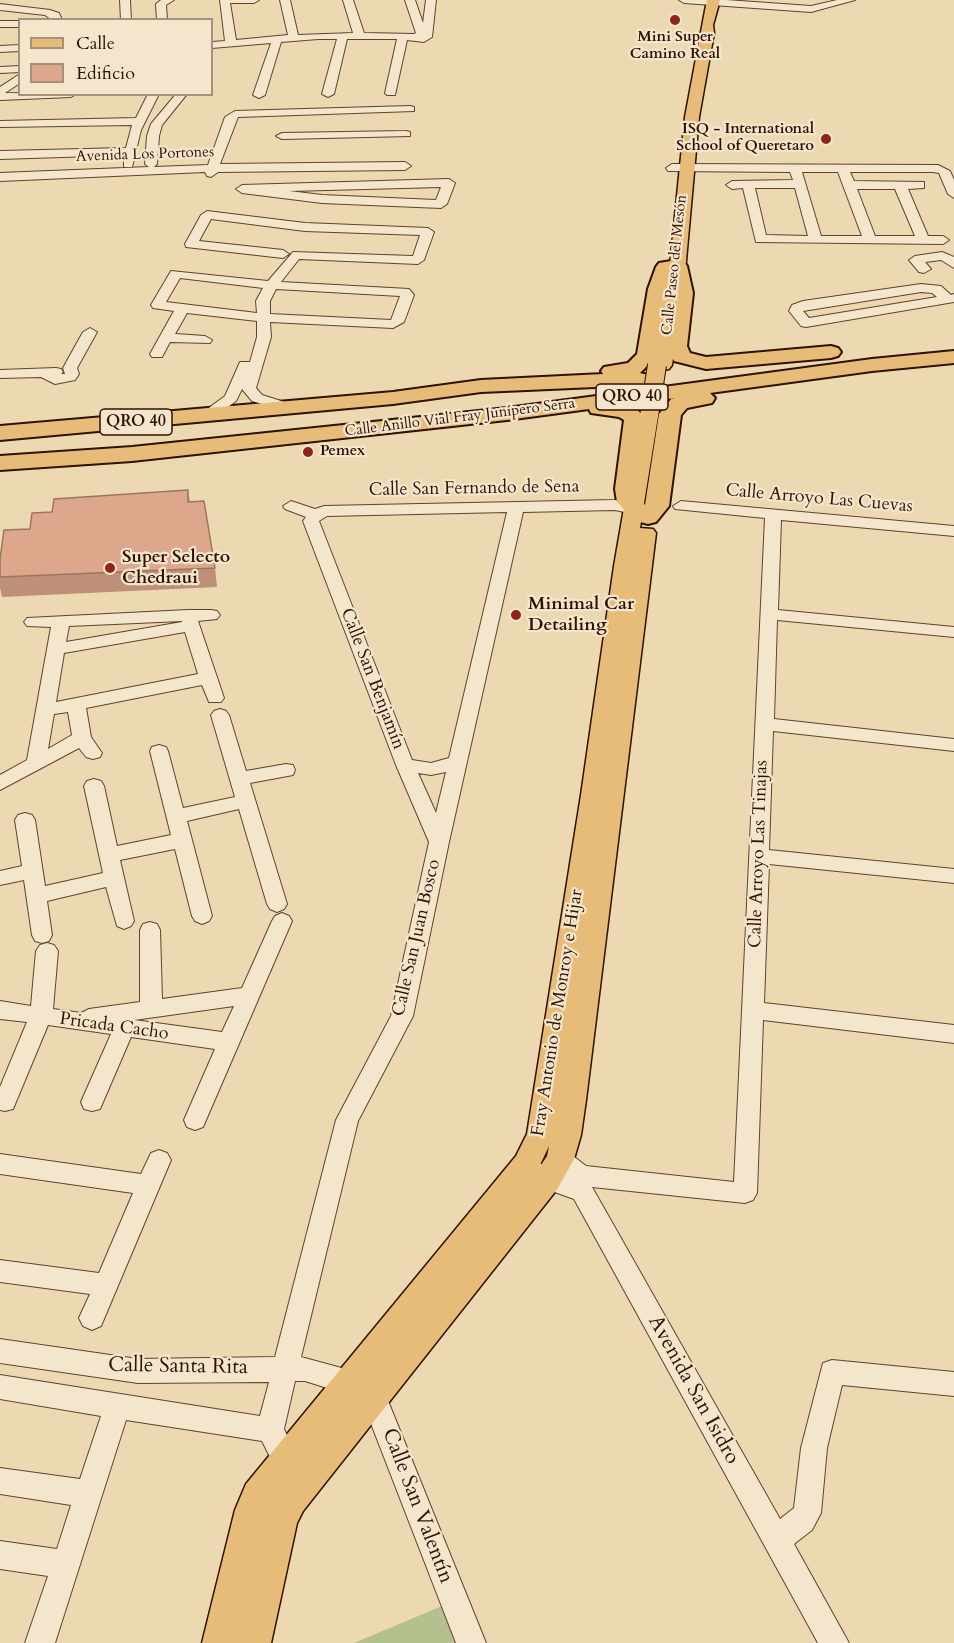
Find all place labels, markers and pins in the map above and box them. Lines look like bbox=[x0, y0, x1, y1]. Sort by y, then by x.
marker: Mini Super Camino Real bbox=[668, 13, 682, 27]
place label: Mini Super Camino Real bbox=[630, 29, 720, 64]
place label: ISQ - International School of Queretaro bbox=[676, 121, 814, 156]
marker: ISQ - International School of Queretaro bbox=[819, 132, 833, 146]
place label: Pemex bbox=[320, 443, 365, 461]
marker: Pemex bbox=[301, 445, 315, 459]
place label: Super Selecto Chedraui bbox=[122, 547, 230, 590]
marker: Super Selecto Chedraui bbox=[103, 561, 117, 575]
place label: Minimal Car Detailing bbox=[528, 594, 634, 636]
marker: Minimal Car Detailing bbox=[509, 608, 523, 622]

